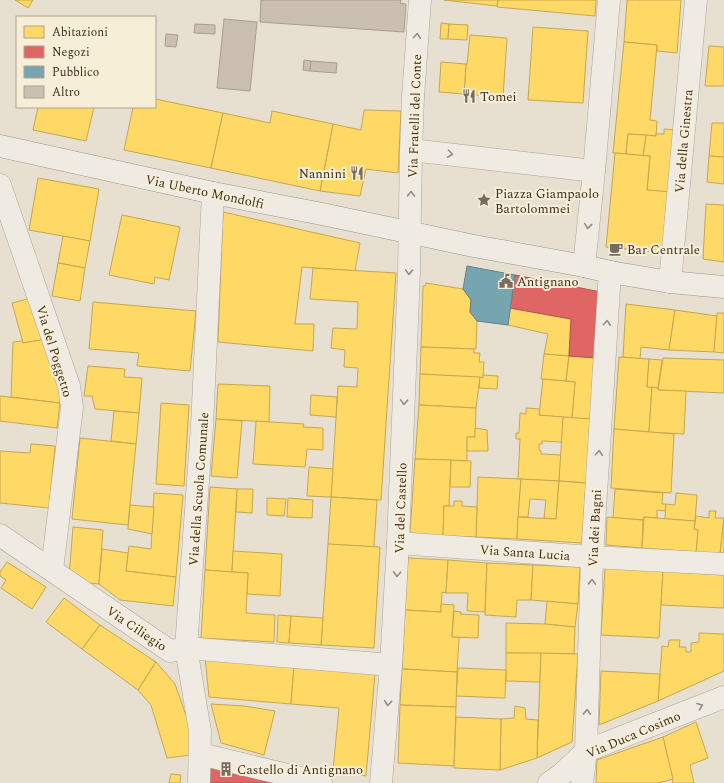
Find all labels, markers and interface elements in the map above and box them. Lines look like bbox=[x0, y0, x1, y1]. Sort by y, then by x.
legend bbox=[16, 16, 156, 108]
text: Abitazioni bbox=[52, 23, 108, 42]
one-way arrow bbox=[413, 33, 422, 39]
text: Negozi bbox=[52, 43, 90, 62]
street label: Via Fratelli del Conte bbox=[403, 54, 427, 178]
text: Pubblico bbox=[52, 63, 99, 82]
text: Altro bbox=[52, 83, 80, 102]
place label: Tomei bbox=[480, 87, 517, 107]
restaurant icon: Tomei bbox=[461, 88, 477, 104]
street label: Via della Ginestra bbox=[670, 88, 699, 194]
one-way arrow bbox=[447, 149, 453, 158]
place label: Nannini bbox=[299, 164, 346, 184]
restaurant icon: Nannini bbox=[349, 165, 365, 181]
street label: Via Uberto Mondolfi bbox=[144, 170, 266, 214]
place label: Piazza Giampaolo Bartolommei bbox=[495, 184, 599, 219]
one-way arrow bbox=[406, 191, 415, 197]
place icon: Piazza Giampaolo Bartolommei bbox=[476, 192, 492, 208]
one-way arrow bbox=[584, 223, 593, 229]
place label: Bar Centrale bbox=[627, 240, 700, 260]
cafe icon: Bar Centrale bbox=[608, 241, 624, 257]
one-way arrow bbox=[405, 269, 413, 275]
place label: Antignano bbox=[517, 272, 578, 292]
public building icon: Antignano bbox=[498, 273, 514, 289]
street label: Via del Poggetto bbox=[31, 303, 78, 400]
one-way arrow bbox=[603, 320, 612, 326]
one-way arrow bbox=[400, 399, 408, 405]
street label: Via della Scuola Comunale bbox=[184, 412, 214, 567]
one-way arrow bbox=[595, 450, 603, 456]
street label: Via del Castello bbox=[389, 462, 413, 554]
street label: Via dei Bagni bbox=[583, 489, 607, 567]
street label: Via Santa Lucia bbox=[479, 540, 572, 566]
one-way arrow bbox=[392, 571, 401, 577]
one-way arrow bbox=[587, 579, 596, 585]
street label: Via Ciliegio bbox=[102, 601, 171, 656]
one-way arrow bbox=[383, 700, 392, 706]
one-way arrow bbox=[697, 703, 704, 711]
street label: Via Duca Cosimo bbox=[583, 706, 684, 764]
one-way arrow bbox=[583, 709, 591, 715]
place label: Castello di Antignano bbox=[237, 760, 363, 780]
building icon: Castello di Antignano bbox=[218, 761, 234, 777]

